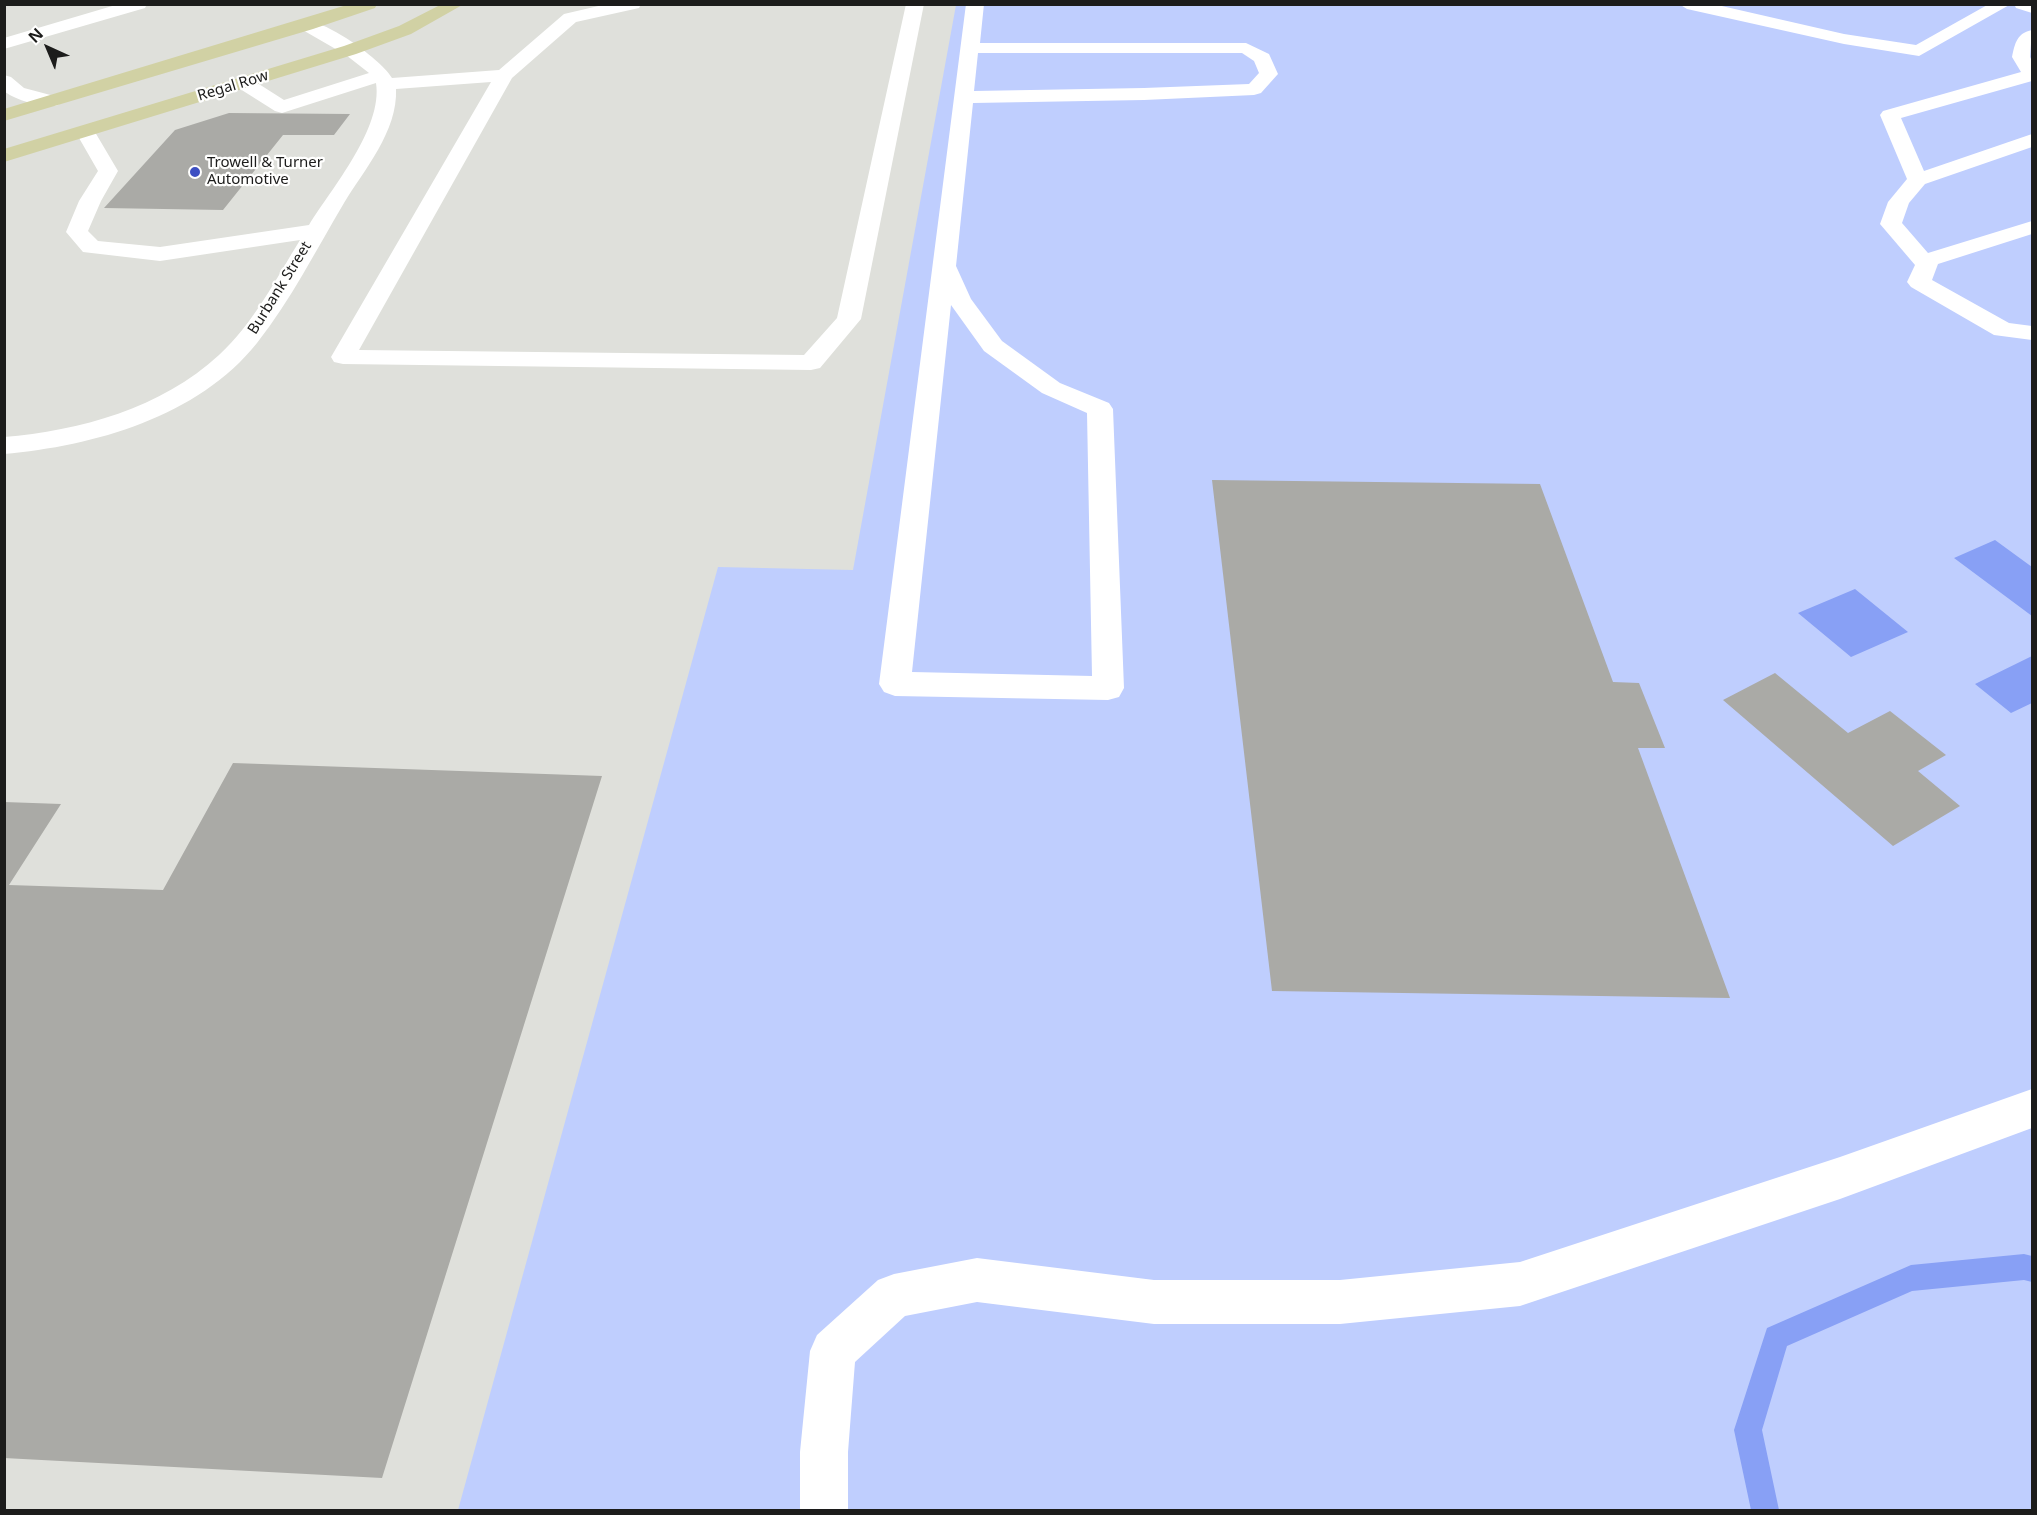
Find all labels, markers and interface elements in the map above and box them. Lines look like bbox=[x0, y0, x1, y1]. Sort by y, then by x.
north arrow bbox=[18, 18, 78, 78]
text: N bbox=[23, 23, 48, 47]
street label: Regal Row bbox=[195, 67, 271, 105]
place label: Trowell & Turner Automotive bbox=[207, 154, 323, 189]
marker: Trowell & Turner Automotive bbox=[188, 165, 202, 179]
street label: Burbank Street bbox=[244, 238, 316, 338]

